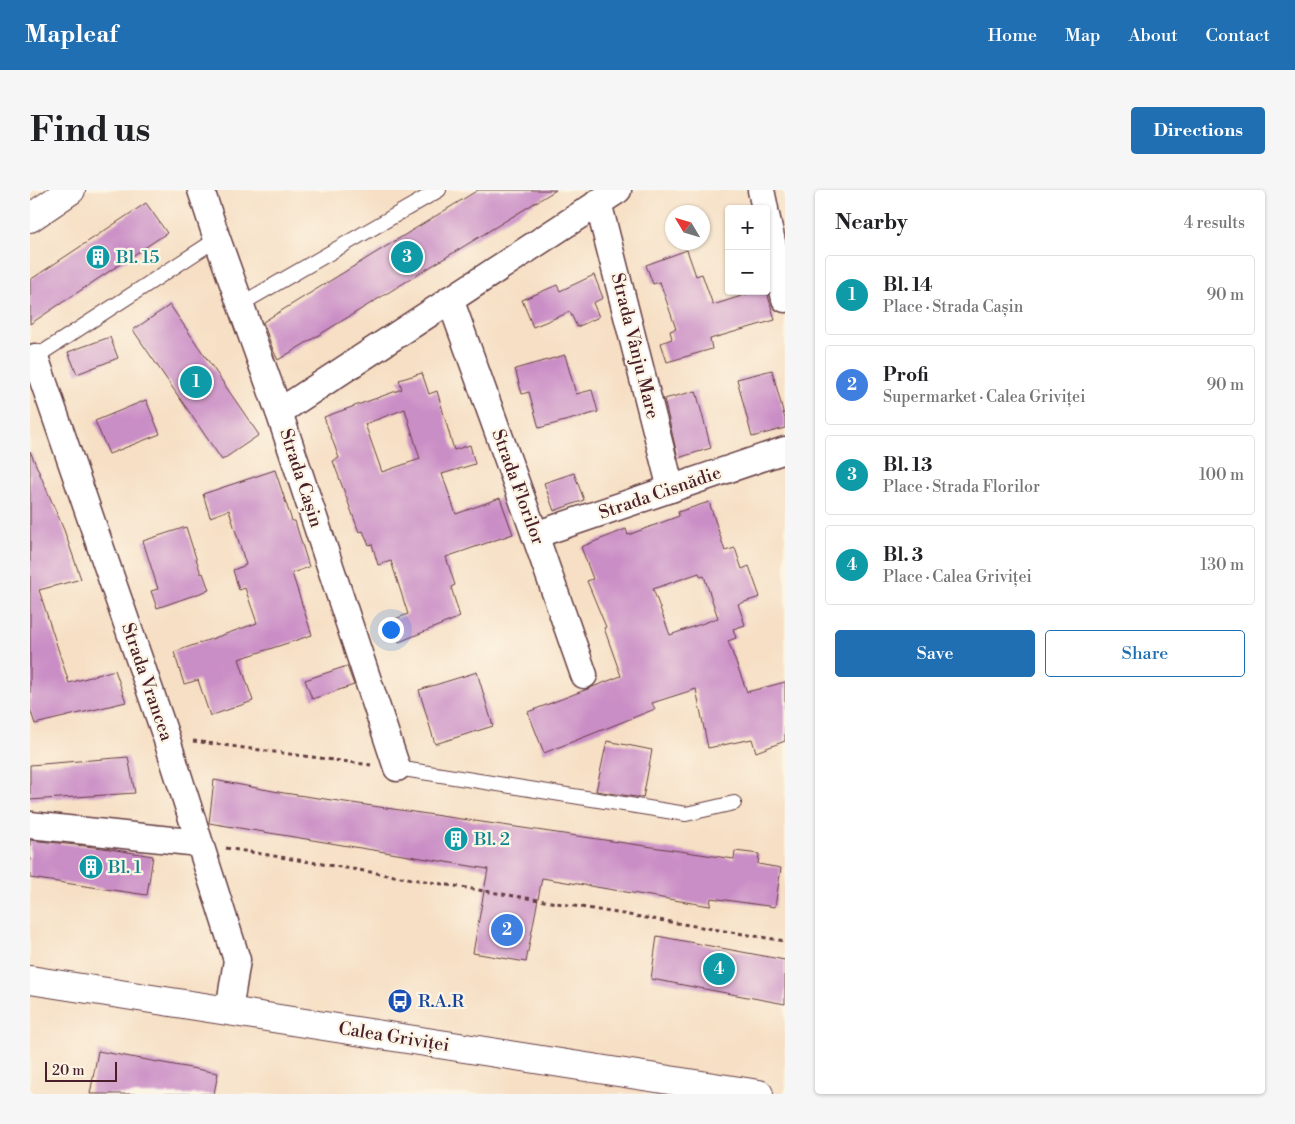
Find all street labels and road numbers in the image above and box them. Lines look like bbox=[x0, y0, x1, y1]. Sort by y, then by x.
street label: Strada Vânju Mare bbox=[606, 271, 664, 421]
street label: Strada Cașin bbox=[274, 426, 328, 531]
street label: Strada Florilor bbox=[486, 426, 550, 548]
street label: Strada Cisnădie bbox=[596, 461, 724, 525]
street label: Strada Vrancea bbox=[116, 620, 178, 745]
street label: Calea Griviței bbox=[337, 1017, 451, 1057]

